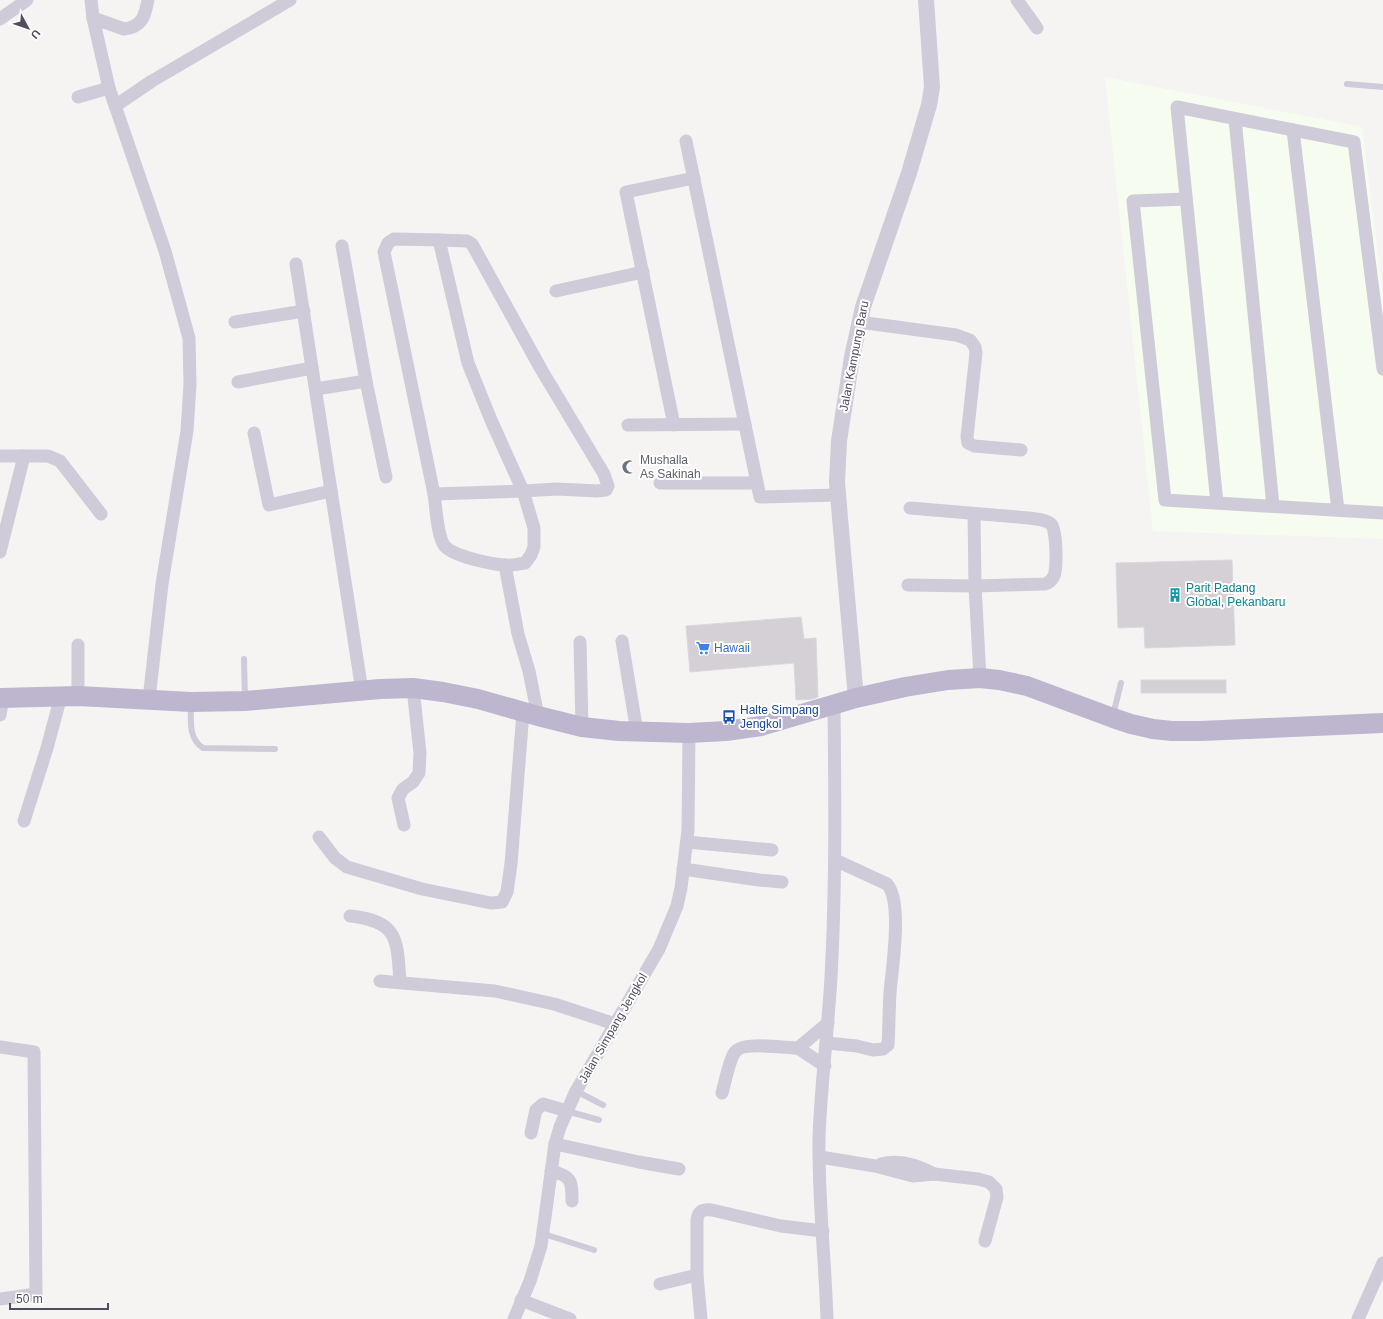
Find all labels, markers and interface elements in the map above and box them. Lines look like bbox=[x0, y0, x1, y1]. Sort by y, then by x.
north arrow bbox=[8, 8, 48, 48]
text: U bbox=[28, 28, 43, 41]
street label: Jalan Kampung Baru bbox=[836, 300, 872, 412]
place label: Mushalla As Sakinah bbox=[640, 453, 701, 481]
mosque icon: Mushalla As Sakinah bbox=[621, 459, 637, 475]
place label: Parit Padang Global, Pekanbaru bbox=[1186, 581, 1285, 609]
building icon: Parit Padang Global, Pekanbaru bbox=[1167, 587, 1183, 603]
supermarket icon: Hawaii bbox=[695, 640, 711, 656]
place label: Hawaii bbox=[714, 641, 750, 655]
place label: Halte Simpang Jengkol bbox=[740, 703, 819, 731]
bus stop icon: Halte Simpang Jengkol bbox=[721, 709, 737, 725]
street label: Jalan Simpang Jengkol bbox=[576, 971, 650, 1085]
scale bar bbox=[10, 1285, 108, 1311]
text: 50 m bbox=[16, 1292, 43, 1306]

